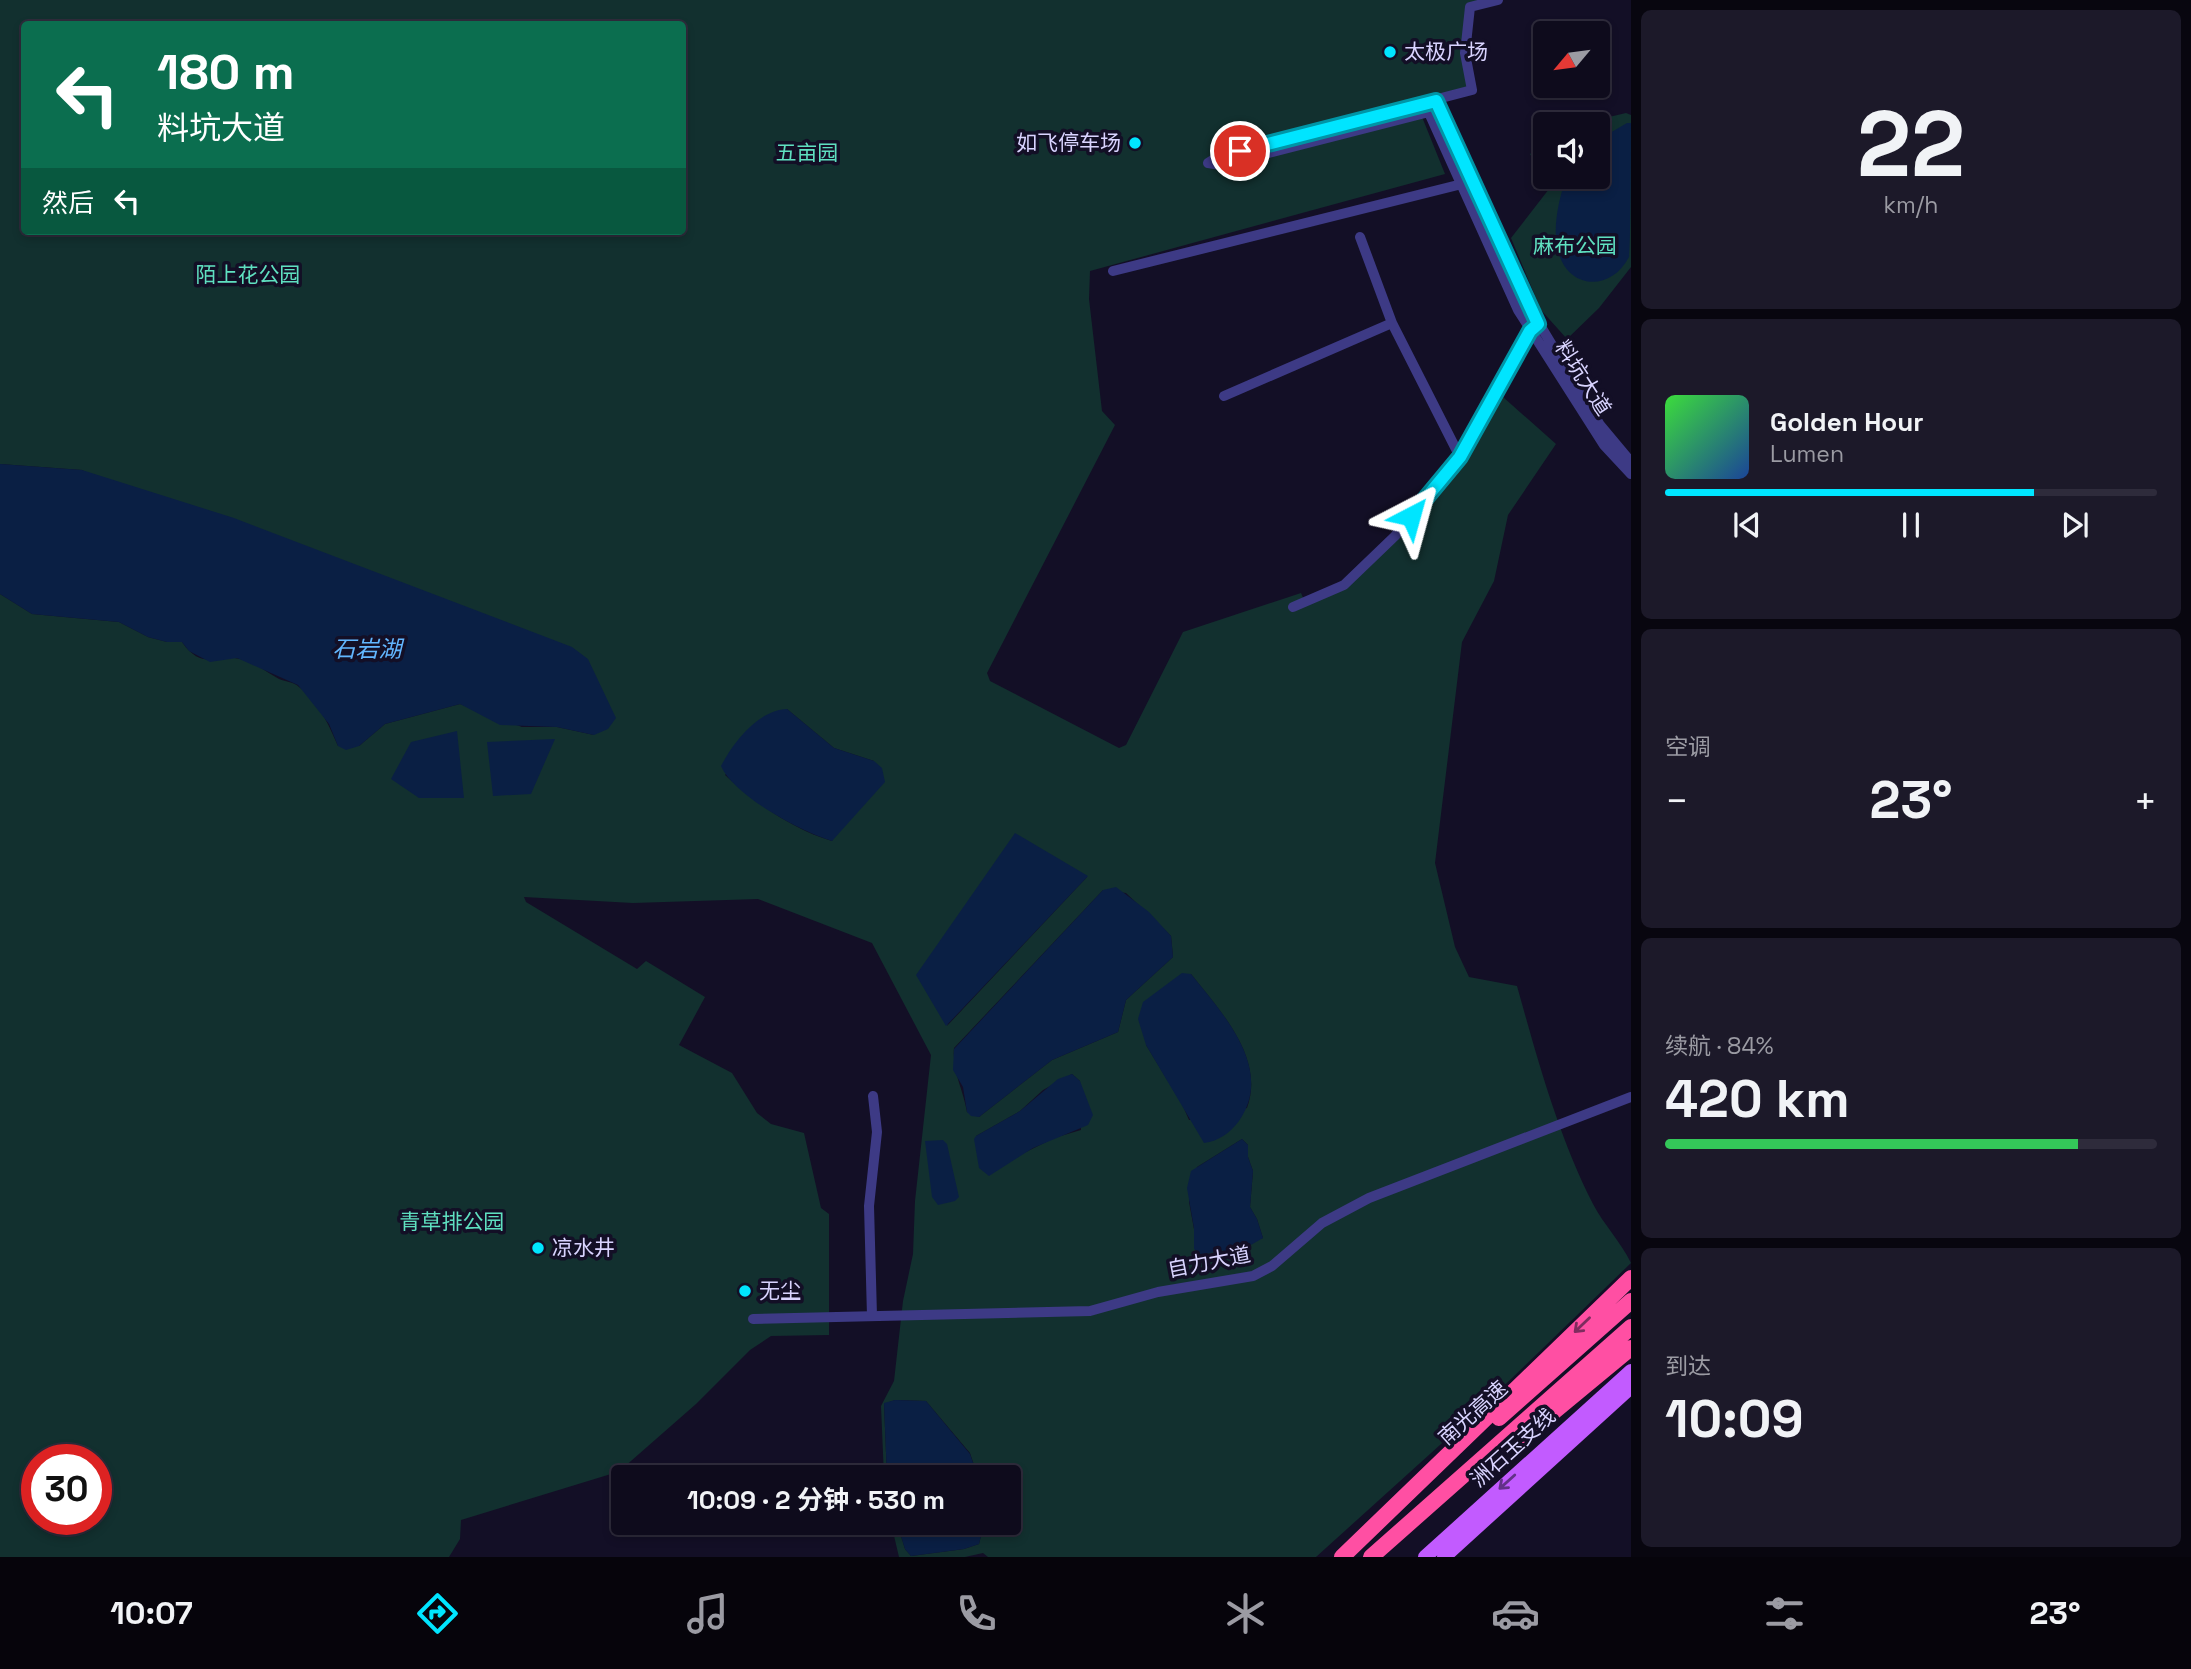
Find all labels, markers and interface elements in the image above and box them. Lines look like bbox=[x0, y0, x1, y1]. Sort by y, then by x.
north arrow bbox=[1533, 21, 1610, 98]
map controls bbox=[1533, 21, 1610, 189]
place label: 太极广场 bbox=[1404, 38, 1488, 65]
text: 180 m bbox=[157, 41, 295, 103]
marker: 太极广场 bbox=[1382, 44, 1398, 60]
icon: left bbox=[42, 49, 133, 140]
text: 22 bbox=[1857, 86, 1965, 203]
text: 料坑大道 bbox=[157, 108, 285, 148]
button: sound bbox=[1533, 112, 1610, 189]
pin bbox=[1210, 121, 1270, 181]
place label: 如飞停车场 bbox=[1016, 129, 1121, 156]
icon: arrive bbox=[1221, 132, 1259, 170]
marker: 如飞停车场 bbox=[1127, 135, 1143, 151]
park label: 五亩园 bbox=[776, 139, 839, 166]
icon: left bbox=[108, 182, 146, 220]
text: 然后 bbox=[42, 186, 94, 220]
text: km/h bbox=[1884, 190, 1938, 220]
park label: 麻布公园 bbox=[1533, 232, 1617, 259]
park label: 陌上花公园 bbox=[196, 261, 301, 288]
street label: 料坑大道 bbox=[1549, 335, 1618, 420]
text: Golden Hour bbox=[1770, 405, 1924, 439]
text: Lumen bbox=[1770, 439, 1844, 469]
position arrow bbox=[1374, 479, 1448, 553]
icon: previous bbox=[1728, 506, 1766, 544]
icon: pause bbox=[1892, 506, 1930, 544]
icon: next bbox=[2056, 506, 2094, 544]
water label: 石岩湖 bbox=[333, 634, 405, 664]
text: 空调 bbox=[1665, 732, 1711, 762]
text: 23° bbox=[1870, 767, 1953, 833]
text: − bbox=[1665, 777, 1689, 825]
text: + bbox=[2133, 777, 2157, 825]
text: 续航 · 84% bbox=[1665, 1031, 1774, 1061]
text: 420 km bbox=[1665, 1066, 1850, 1132]
park label: 青草排公园 bbox=[400, 1208, 505, 1235]
place label: 凉水井 bbox=[552, 1234, 615, 1261]
marker: 凉水井 bbox=[530, 1240, 546, 1256]
street label: 自力大道 bbox=[1165, 1240, 1253, 1283]
place label: 无尘 bbox=[759, 1277, 801, 1304]
marker: 无尘 bbox=[737, 1283, 753, 1299]
one-way arrow bbox=[1574, 1317, 1591, 1334]
text: 到达 bbox=[1665, 1351, 1711, 1381]
street label: 南光高速 bbox=[1432, 1374, 1513, 1451]
text: 10:09 bbox=[1665, 1386, 1804, 1452]
street label: 洲石玉支线 bbox=[1465, 1402, 1561, 1493]
speed limit sign: 30 bbox=[21, 1444, 112, 1535]
one-way arrow bbox=[1498, 1474, 1516, 1490]
text: 10:09 · 2 分钟 · 530 m bbox=[687, 1483, 945, 1517]
icon: directions bbox=[413, 1589, 462, 1638]
icon: music bbox=[683, 1589, 732, 1638]
icon: phone bbox=[952, 1589, 1001, 1638]
icon: climate bbox=[1221, 1589, 1270, 1638]
icon: car bbox=[1491, 1589, 1540, 1638]
icon: filters bbox=[1760, 1589, 1809, 1638]
text: 10:07 bbox=[110, 1593, 193, 1633]
text: 23° bbox=[2030, 1593, 2081, 1633]

